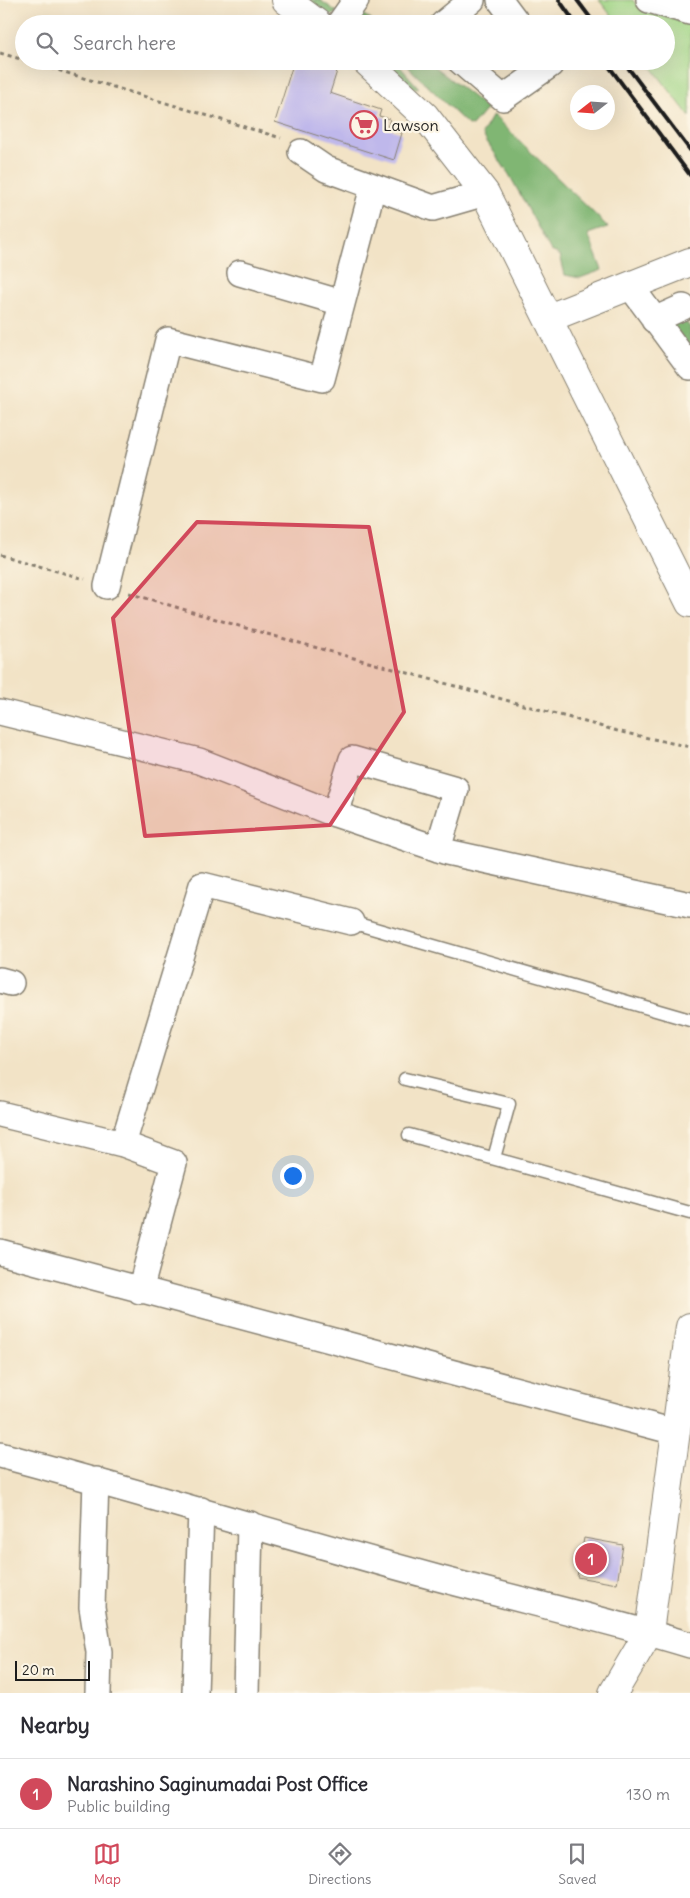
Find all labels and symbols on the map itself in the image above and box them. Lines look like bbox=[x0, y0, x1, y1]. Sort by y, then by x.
north arrow bbox=[570, 85, 615, 130]
supermarket icon: Lawson bbox=[349, 110, 379, 140]
place label: Lawson bbox=[383, 115, 439, 135]
your location bbox=[280, 1163, 306, 1189]
pin: 1 bbox=[575, 1540, 607, 1578]
scale bar bbox=[15, 1658, 90, 1681]

